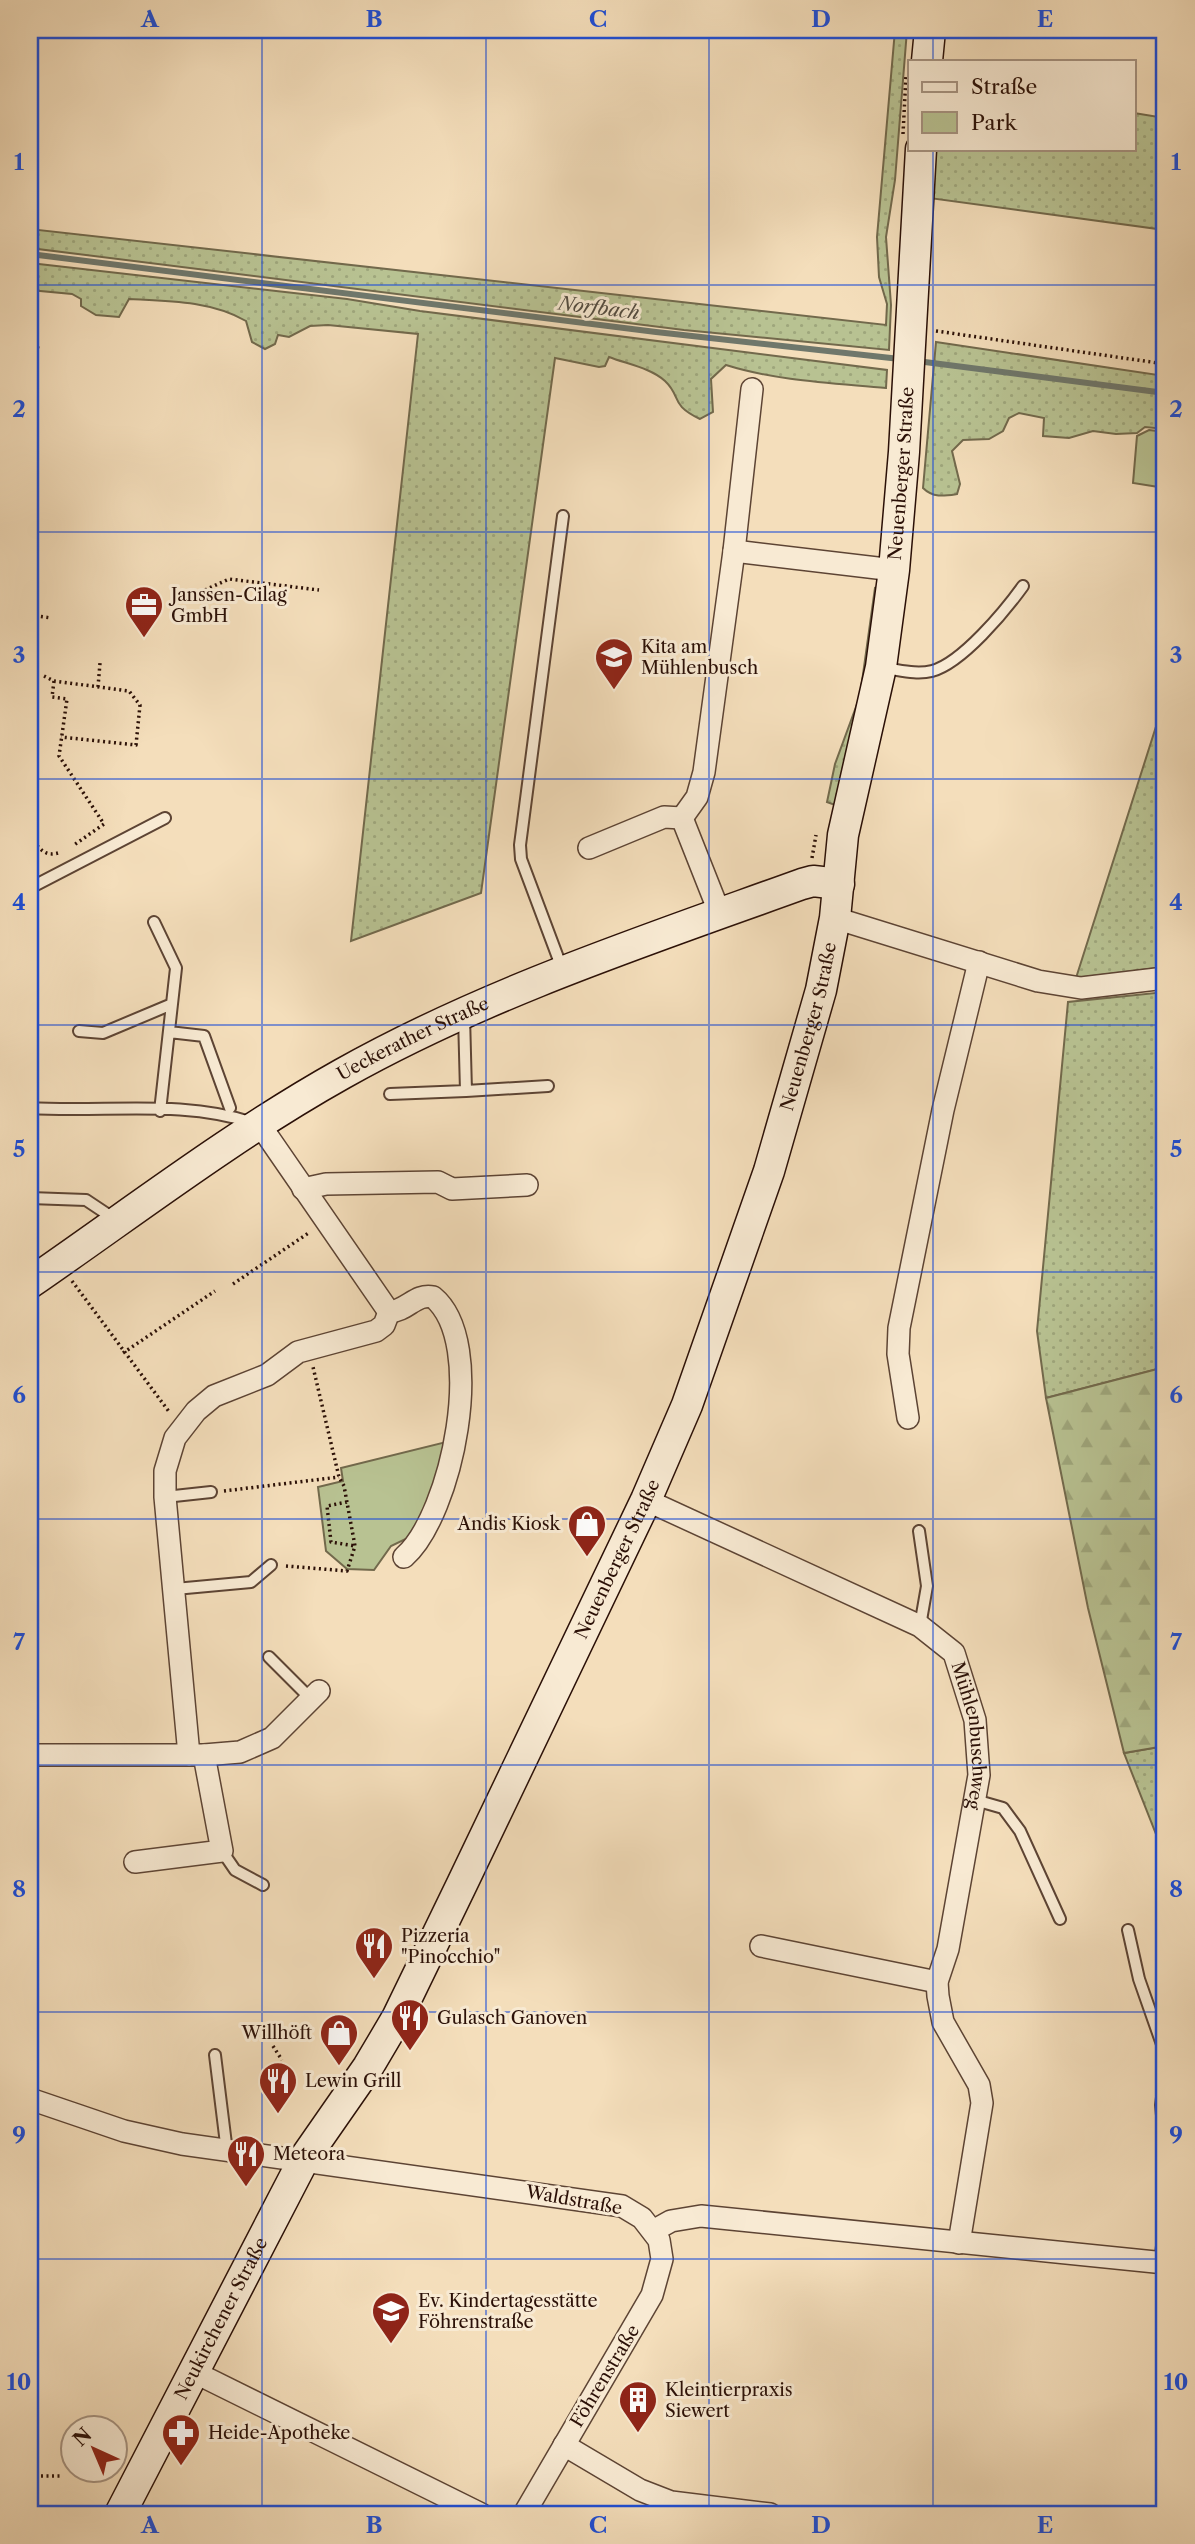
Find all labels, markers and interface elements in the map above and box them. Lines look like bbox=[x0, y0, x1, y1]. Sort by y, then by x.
text: A bbox=[140, 5, 160, 33]
text: B bbox=[365, 5, 383, 33]
text: C bbox=[589, 5, 607, 33]
text: D bbox=[811, 5, 831, 33]
text: E bbox=[1037, 5, 1053, 33]
legend bbox=[908, 60, 1136, 150]
text: Straße bbox=[971, 74, 1037, 99]
text: Park bbox=[971, 110, 1017, 135]
text: 1 bbox=[14, 148, 25, 176]
text: 1 bbox=[1171, 148, 1182, 176]
water label: Norfbach bbox=[555, 291, 641, 324]
street label: Neuenberger Straße bbox=[884, 386, 919, 561]
text: 2 bbox=[12, 395, 26, 423]
text: 2 bbox=[1169, 395, 1183, 423]
office icon: Janssen-Cilag GmbH bbox=[123, 584, 165, 639]
place label: Janssen-Cilag GmbH bbox=[168, 584, 287, 627]
school or university icon: Kita am Mühlenbusch bbox=[593, 636, 635, 691]
place label: Kita am Mühlenbusch bbox=[641, 636, 758, 679]
text: 3 bbox=[13, 641, 26, 669]
text: 3 bbox=[1170, 641, 1183, 669]
text: 4 bbox=[12, 888, 26, 916]
text: 4 bbox=[1169, 888, 1183, 916]
street label: Neuenberger Straße bbox=[776, 940, 841, 1113]
street label: Ueckerather Straße bbox=[333, 992, 492, 1085]
text: 5 bbox=[13, 1135, 25, 1163]
text: 5 bbox=[1170, 1135, 1182, 1163]
text: 6 bbox=[12, 1381, 26, 1409]
text: 6 bbox=[1169, 1381, 1183, 1409]
street label: Neuenberger Straße bbox=[570, 1476, 665, 1642]
shop icon: Andis Kiosk bbox=[566, 1503, 608, 1558]
place label: Andis Kiosk bbox=[457, 1513, 562, 1535]
text: 7 bbox=[13, 1628, 25, 1656]
text: 7 bbox=[1170, 1628, 1182, 1656]
street label: Mühlenbuschweg bbox=[946, 1659, 990, 1812]
text: 8 bbox=[12, 1875, 26, 1903]
text: 8 bbox=[1169, 1875, 1183, 1903]
restaurant icon: Pizzeria "Pinocchio" bbox=[353, 1925, 395, 1980]
place label: Pizzeria "Pinocchio" bbox=[401, 1925, 500, 1968]
restaurant icon: Gulasch Ganoven bbox=[389, 1997, 431, 2052]
place label: Gulasch Ganoven bbox=[437, 2007, 587, 2029]
shop icon: Willhöft bbox=[318, 2012, 360, 2067]
place label: Willhöft bbox=[240, 2022, 313, 2044]
restaurant icon: Lewin Grill bbox=[257, 2060, 299, 2115]
place label: Lewin Grill bbox=[305, 2070, 401, 2092]
text: 9 bbox=[12, 2121, 26, 2149]
text: 9 bbox=[1169, 2121, 1183, 2149]
restaurant icon: Meteora bbox=[225, 2133, 267, 2188]
place label: Meteora bbox=[273, 2143, 346, 2165]
street label: Waldstraße bbox=[523, 2181, 624, 2219]
street label: Neukirchener Straße bbox=[170, 2234, 272, 2404]
school or university icon: Ev. Kindertagesstätte Föhrenstraße bbox=[370, 2290, 412, 2345]
place label: Ev. Kindertagesstätte Föhrenstraße bbox=[418, 2290, 598, 2333]
street label: Föhrenstraße bbox=[566, 2321, 644, 2431]
text: 10 bbox=[7, 2368, 31, 2396]
text: 10 bbox=[1164, 2368, 1188, 2396]
building icon: Kleintierpraxis Siewert bbox=[617, 2379, 659, 2434]
place label: Kleintierpraxis Siewert bbox=[665, 2379, 793, 2422]
pharmacy icon: Heide-Apotheke bbox=[160, 2412, 202, 2467]
north arrow bbox=[60, 2414, 130, 2484]
place label: Heide-Apotheke bbox=[208, 2422, 350, 2444]
text: N bbox=[69, 2423, 96, 2451]
text: A bbox=[140, 2511, 160, 2539]
text: B bbox=[365, 2511, 383, 2539]
text: C bbox=[589, 2511, 607, 2539]
text: D bbox=[811, 2511, 831, 2539]
text: E bbox=[1037, 2511, 1053, 2539]

